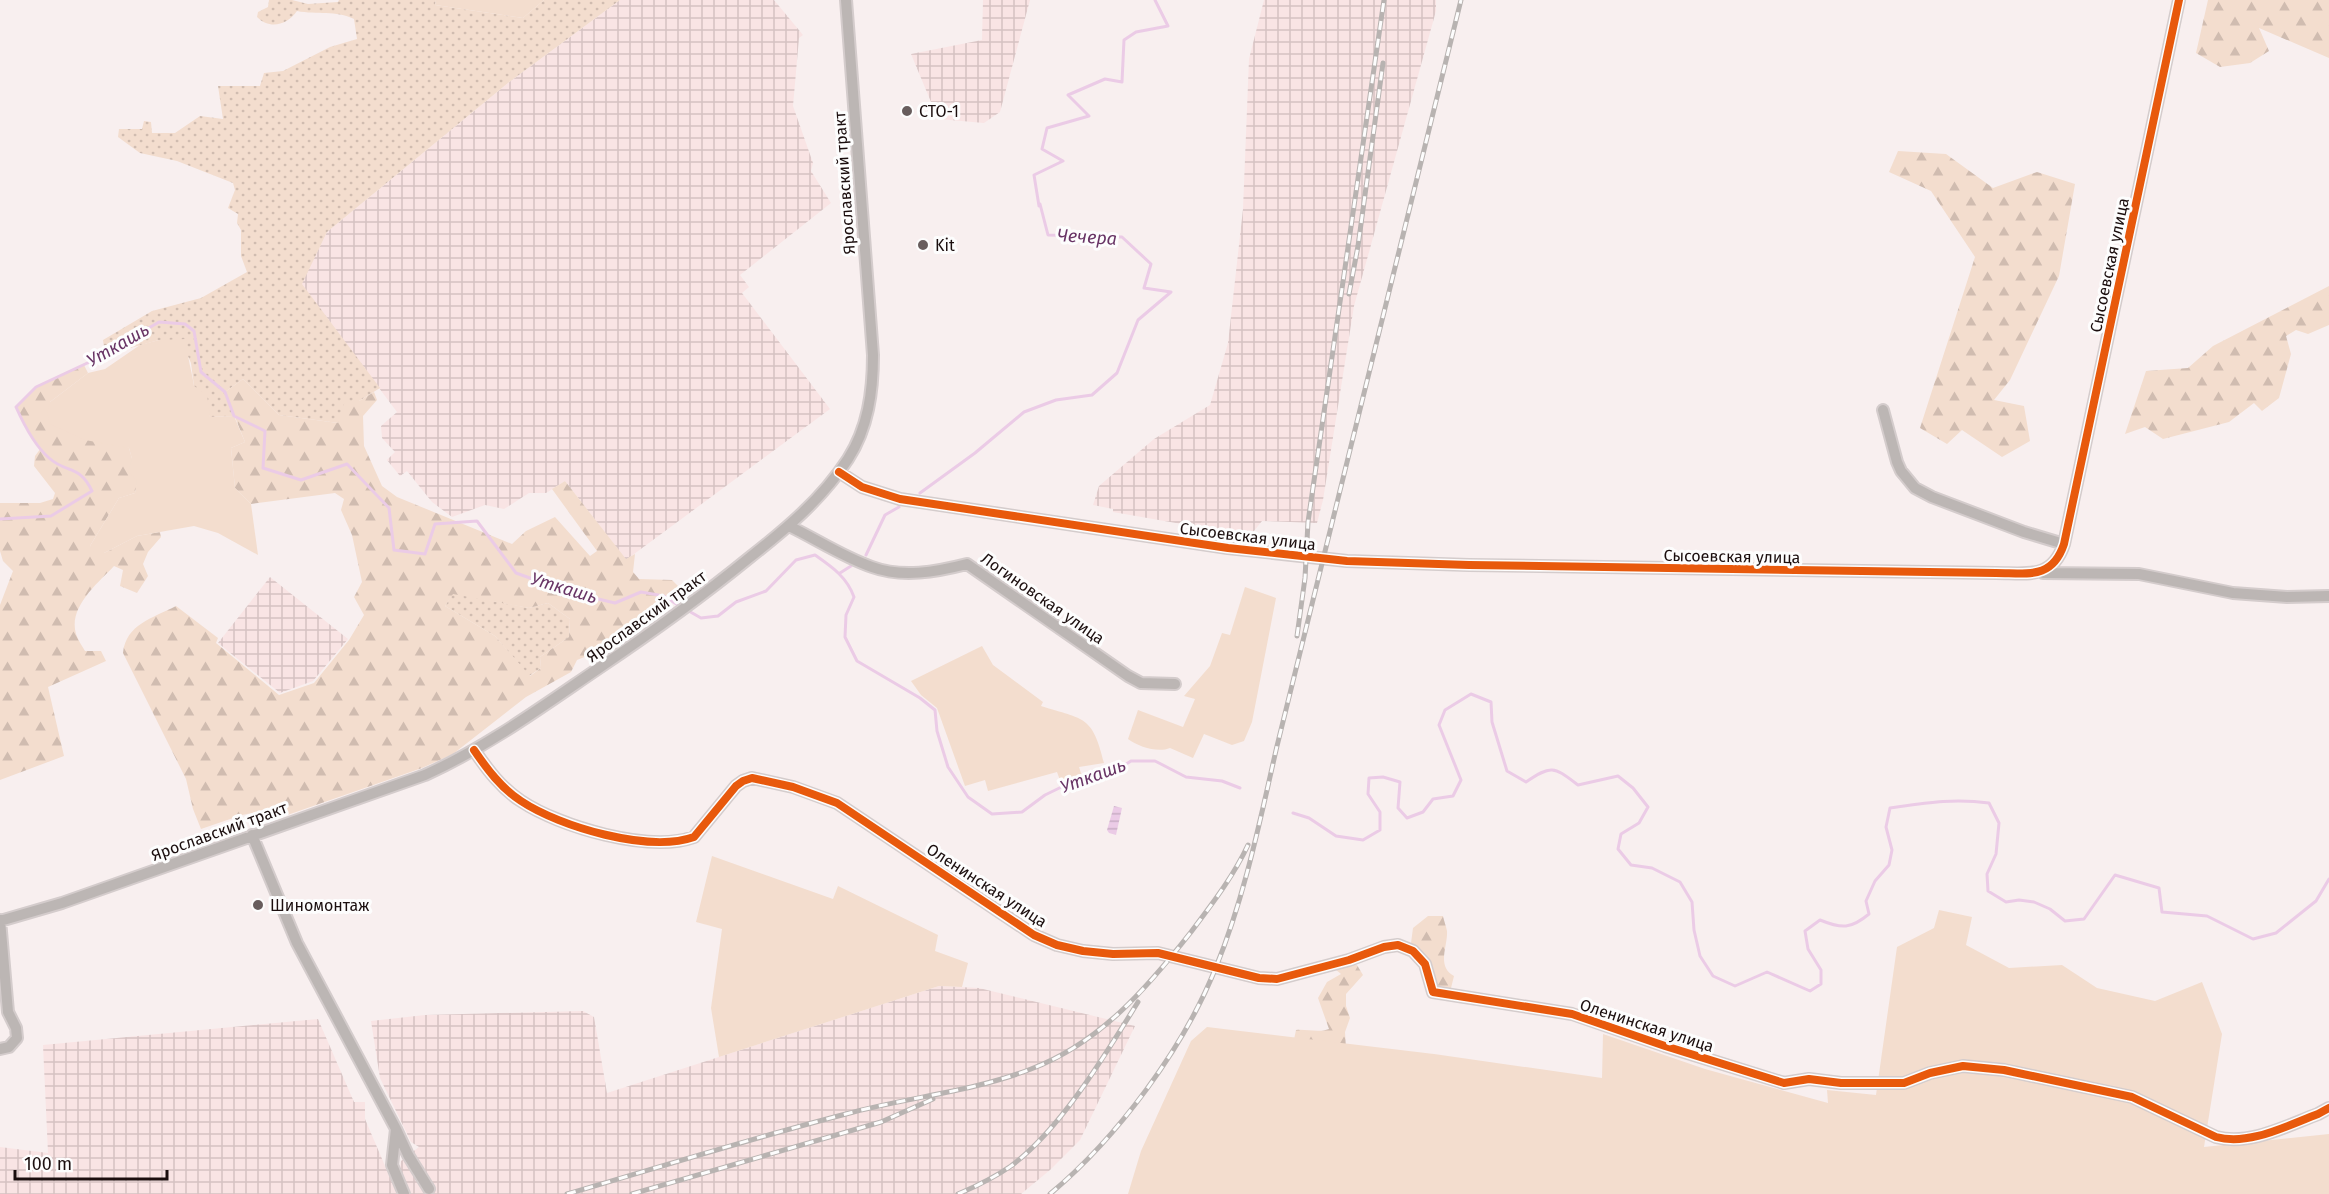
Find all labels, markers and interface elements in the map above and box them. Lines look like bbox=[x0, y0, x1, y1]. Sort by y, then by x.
place label: СТО-1 bbox=[919, 102, 959, 121]
marker: СТО-1 bbox=[900, 104, 914, 118]
street label: Ярославский тракт bbox=[830, 110, 859, 255]
street label: Сысоевская улица bbox=[2086, 196, 2133, 334]
water label: Чечера bbox=[1056, 224, 1118, 250]
place label: Kit bbox=[935, 236, 955, 255]
marker: Kit bbox=[916, 238, 930, 252]
water label: Уткашь bbox=[83, 318, 153, 372]
street label: Сысоевская улица bbox=[1179, 519, 1317, 554]
street label: Сысоевская улица bbox=[1663, 546, 1801, 567]
street label: Логиновская улица bbox=[977, 549, 1108, 648]
street label: Ярославский тракт bbox=[583, 566, 710, 666]
water label: Уткашь bbox=[528, 567, 600, 609]
water label: Уткашь bbox=[1057, 754, 1129, 798]
street label: Ярославский тракт bbox=[149, 798, 290, 865]
street label: Оленинская улица bbox=[923, 839, 1050, 931]
place label: Шиномонтаж bbox=[270, 896, 370, 915]
marker: Шиномонтаж bbox=[251, 898, 265, 912]
street label: Оленинская улица bbox=[1578, 995, 1716, 1056]
scale bar bbox=[15, 1143, 166, 1181]
text: 100 m bbox=[24, 1153, 72, 1175]

